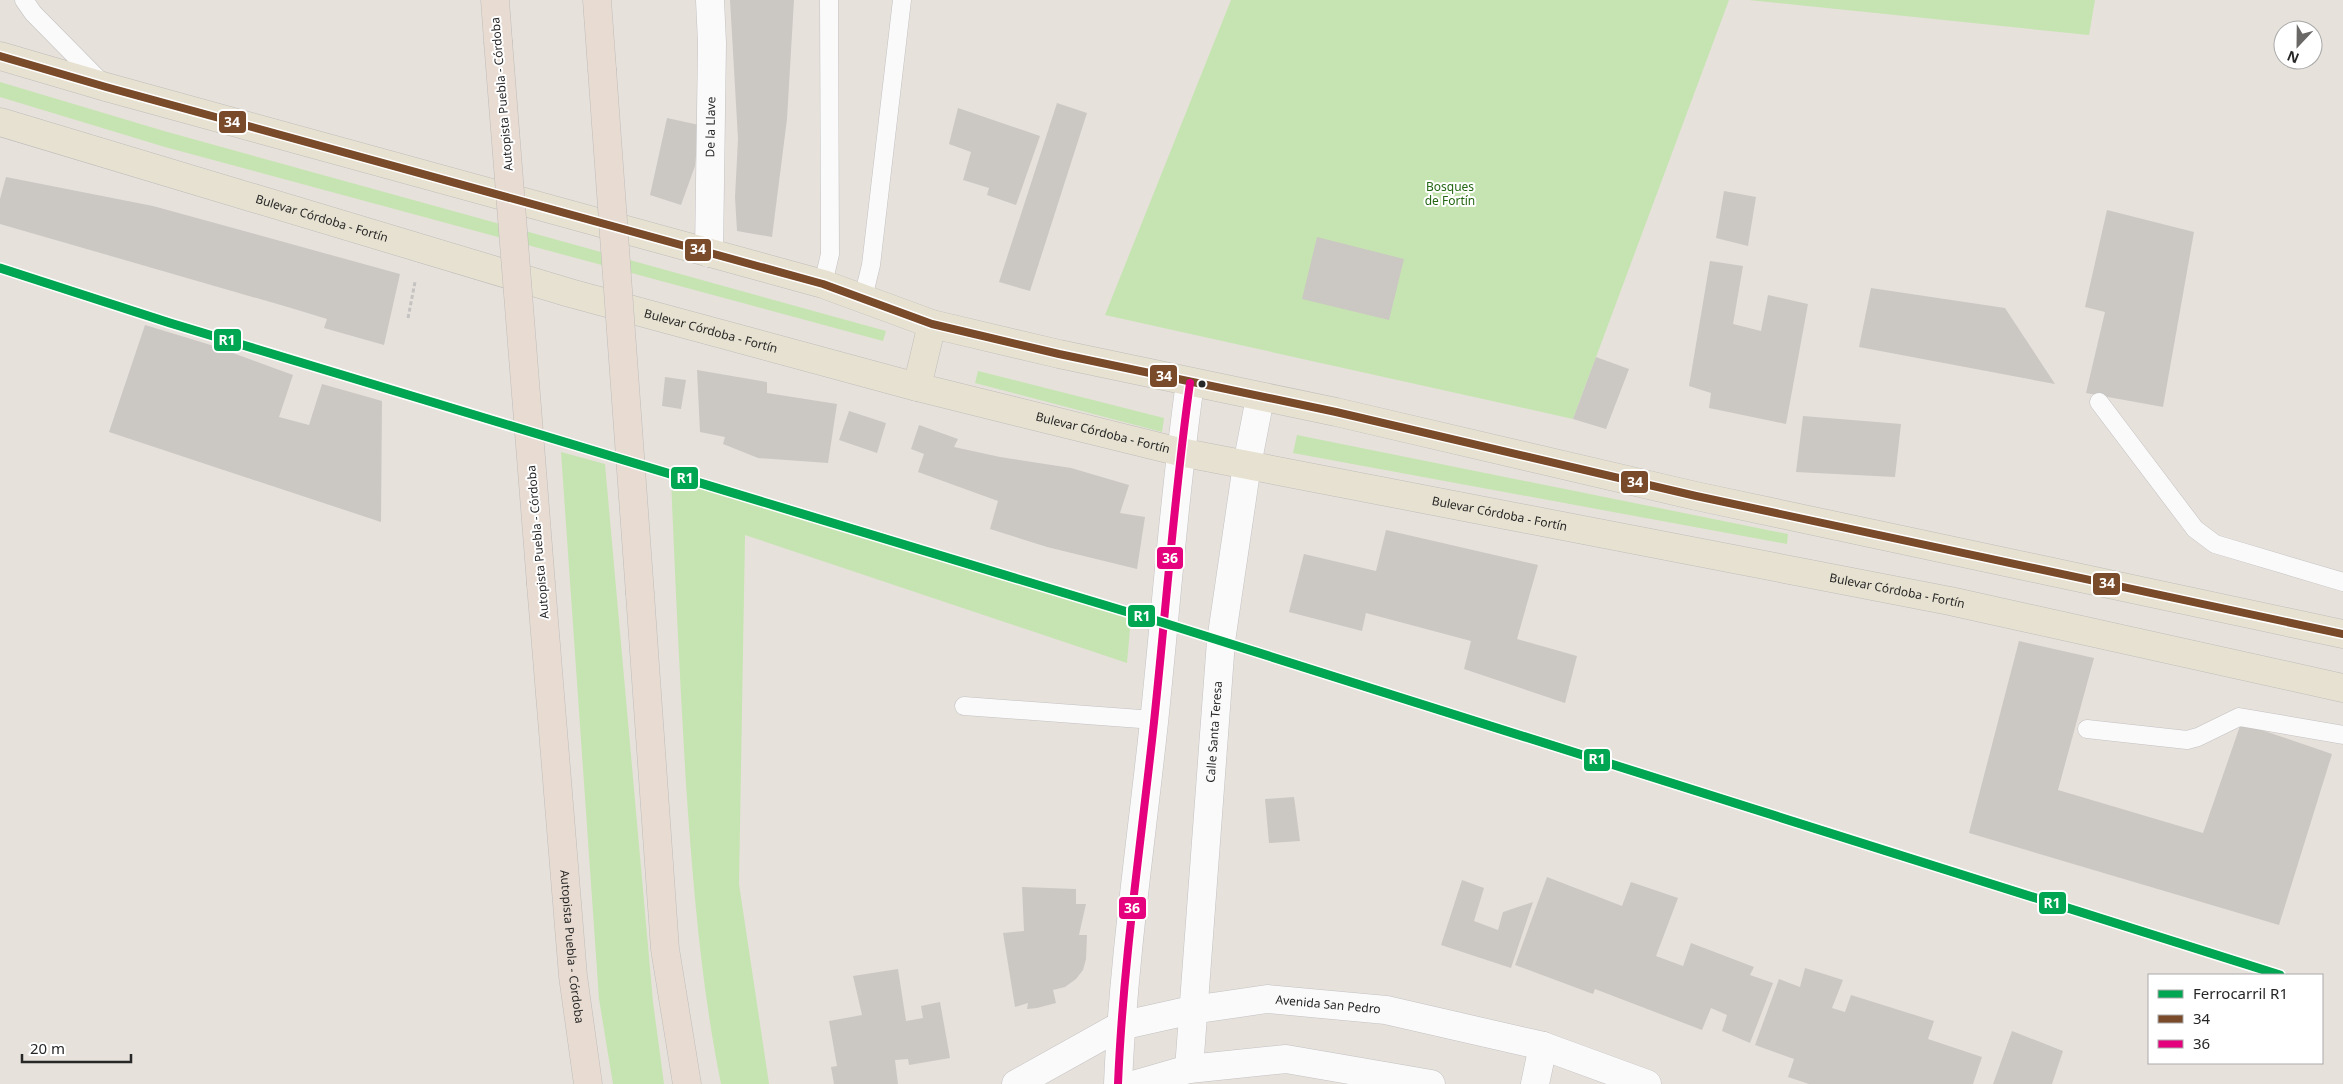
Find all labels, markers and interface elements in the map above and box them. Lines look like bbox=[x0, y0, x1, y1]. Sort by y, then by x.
street label: Autopista Puebla - Córdoba bbox=[486, 17, 517, 172]
north arrow bbox=[2273, 20, 2323, 70]
text: N bbox=[2284, 47, 2302, 68]
street label: De la Llave bbox=[701, 96, 719, 157]
line badge: 34 bbox=[218, 110, 247, 134]
text: 34 bbox=[224, 112, 240, 131]
park label: Bosques de Fortín bbox=[1425, 178, 1475, 209]
street label: Bulevar Córdoba - Fortín bbox=[254, 190, 390, 246]
line badge: 34 bbox=[684, 238, 712, 262]
text: 34 bbox=[690, 239, 706, 258]
street label: Bulevar Córdoba - Fortín bbox=[642, 304, 780, 357]
line badge: R1 bbox=[213, 328, 242, 352]
text: R1 bbox=[218, 330, 236, 349]
line badge: 34 bbox=[1149, 364, 1178, 388]
text: 34 bbox=[1156, 366, 1172, 385]
unlabelled marker bbox=[1197, 379, 1207, 389]
street label: Bulevar Córdoba - Fortín bbox=[1034, 408, 1172, 457]
street label: Autopista Puebla - Córdoba bbox=[522, 465, 553, 620]
line badge: R1 bbox=[670, 466, 699, 490]
text: R1 bbox=[676, 468, 694, 487]
line badge: 34 bbox=[1620, 470, 1649, 494]
text: 34 bbox=[1627, 472, 1643, 491]
street label: Bulevar Córdoba - Fortín bbox=[1430, 492, 1569, 535]
line badge: 36 bbox=[1156, 546, 1184, 570]
text: 36 bbox=[1162, 548, 1178, 567]
street label: Bulevar Córdoba - Fortín bbox=[1828, 569, 1967, 612]
line badge: 34 bbox=[2092, 572, 2121, 596]
text: 34 bbox=[2099, 573, 2115, 592]
line badge: R1 bbox=[1127, 604, 1156, 628]
text: R1 bbox=[1133, 606, 1151, 625]
street label: Calle Santa Teresa bbox=[1201, 680, 1226, 783]
line badge: R1 bbox=[1583, 748, 1611, 772]
text: R1 bbox=[1588, 749, 1606, 768]
street label: Autopista Puebla - Córdoba bbox=[556, 869, 588, 1025]
line badge: R1 bbox=[2038, 891, 2067, 915]
text: R1 bbox=[2043, 893, 2061, 912]
line badge: 36 bbox=[1118, 896, 1147, 920]
text: 36 bbox=[1124, 898, 1140, 917]
legend bbox=[2148, 974, 2323, 1064]
text: Ferrocarril R1 bbox=[2193, 983, 2288, 1003]
street label: Avenida San Pedro bbox=[1275, 991, 1382, 1017]
text: 34 bbox=[2193, 1008, 2211, 1028]
scale bar bbox=[22, 1032, 131, 1064]
text: 36 bbox=[2193, 1033, 2210, 1053]
text: 20 m bbox=[30, 1038, 65, 1058]

